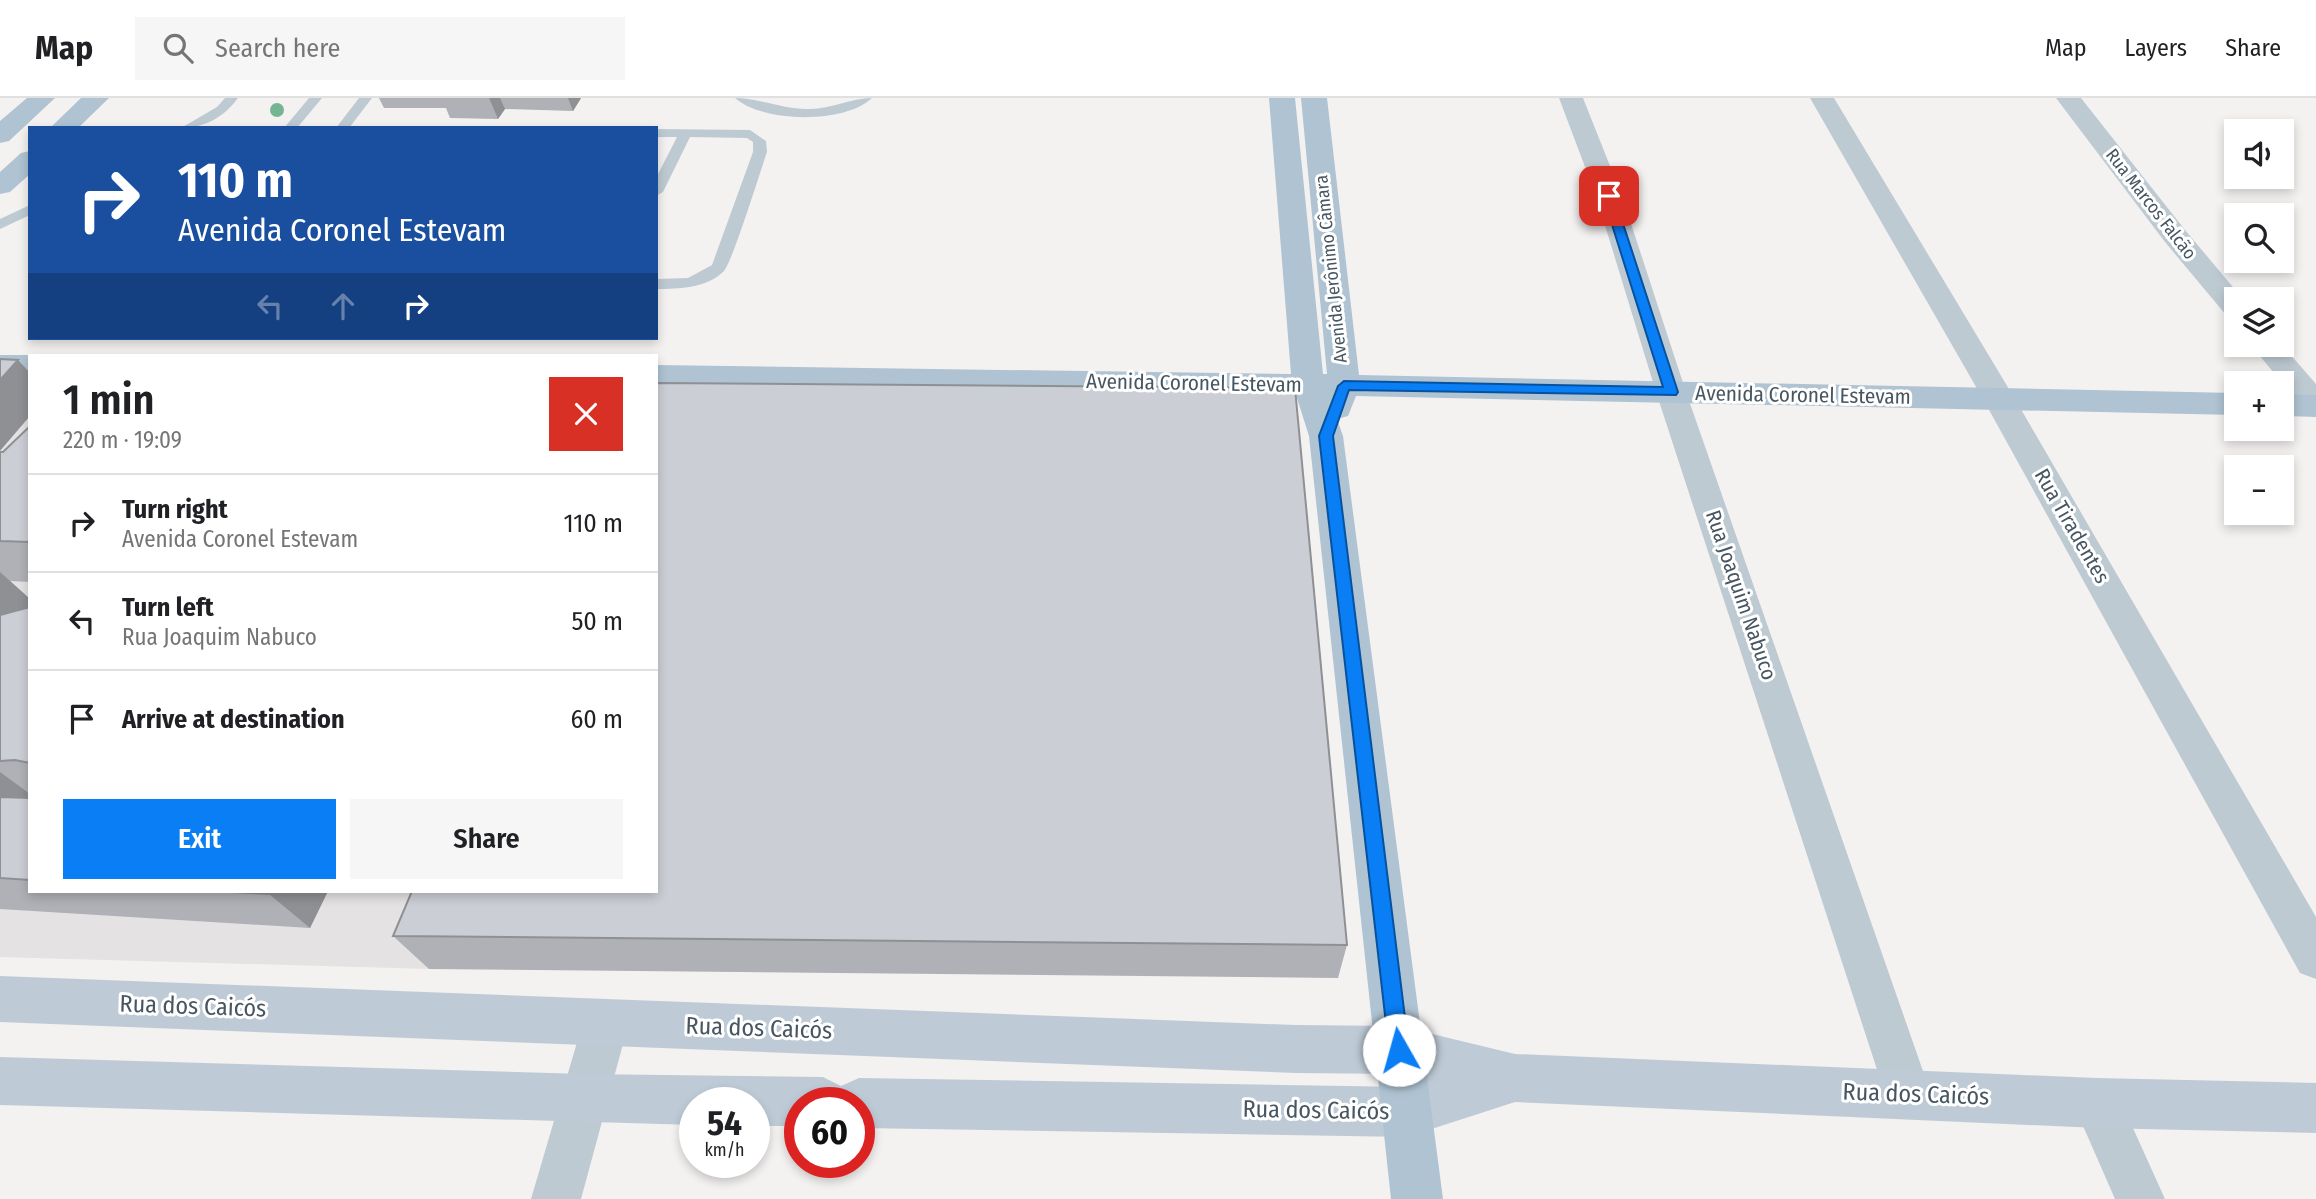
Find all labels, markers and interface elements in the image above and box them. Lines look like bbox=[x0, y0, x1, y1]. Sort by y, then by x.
search box bbox=[135, 17, 625, 80]
text: Map bbox=[35, 28, 93, 68]
icon: search bbox=[159, 29, 197, 67]
text: Search here bbox=[215, 33, 340, 64]
text: Map bbox=[2045, 34, 2087, 62]
text: Layers bbox=[2125, 34, 2187, 62]
text: Share bbox=[2225, 34, 2281, 62]
map controls bbox=[2224, 119, 2294, 525]
button: sound bbox=[2224, 119, 2294, 189]
street label: Rua Marcos Falcão bbox=[2101, 144, 2201, 264]
text: 110 m bbox=[178, 151, 293, 210]
icon: right bbox=[63, 154, 154, 245]
pin bbox=[1579, 166, 1639, 226]
street label: Avenida Jerônimo Câmara bbox=[1310, 174, 1352, 364]
icon: arrive bbox=[1590, 177, 1628, 215]
button: search bbox=[2224, 203, 2294, 273]
text: Avenida Coronel Estevam bbox=[178, 211, 506, 249]
icon: left bbox=[251, 287, 289, 325]
icon: ahead bbox=[324, 287, 362, 325]
icon: right bbox=[397, 287, 435, 325]
button: layers bbox=[2224, 287, 2294, 357]
street label: Avenida Coronel Estevam bbox=[1086, 368, 1302, 398]
button: + bbox=[2224, 371, 2294, 441]
text: 1 min bbox=[63, 375, 154, 425]
button: close bbox=[549, 377, 623, 451]
street label: Avenida Coronel Estevam bbox=[1695, 380, 1911, 410]
text: 220 m · 19:09 bbox=[63, 426, 182, 454]
button: − bbox=[2224, 455, 2294, 525]
street label: Rua Tiradentes bbox=[2029, 464, 2115, 588]
text: Turn right bbox=[122, 494, 228, 525]
icon: right bbox=[63, 504, 101, 542]
street label: Rua Joaquim Nabuco bbox=[1700, 507, 1782, 683]
text: 110 m bbox=[563, 508, 623, 539]
text: Avenida Coronel Estevam bbox=[122, 525, 358, 553]
text: Turn left bbox=[122, 592, 214, 623]
icon: left bbox=[63, 602, 101, 640]
text: 50 m bbox=[571, 606, 623, 637]
text: Rua Joaquim Nabuco bbox=[122, 623, 317, 651]
icon: arrive bbox=[63, 700, 101, 738]
text: Arrive at destination bbox=[122, 704, 345, 735]
text: 60 m bbox=[570, 704, 623, 735]
button: Exit bbox=[63, 799, 336, 879]
button: Share bbox=[350, 799, 623, 879]
street label: Rua dos Caicós bbox=[119, 989, 267, 1023]
street label: Rua dos Caicós bbox=[685, 1011, 833, 1045]
position arrow bbox=[1362, 1013, 1436, 1087]
street label: Rua dos Caicós bbox=[1842, 1077, 1990, 1111]
speed limit sign: 60 bbox=[784, 1087, 875, 1178]
street label: Rua dos Caicós bbox=[1242, 1095, 1390, 1125]
text: 54 bbox=[707, 1102, 742, 1144]
text: km/h bbox=[704, 1139, 745, 1161]

